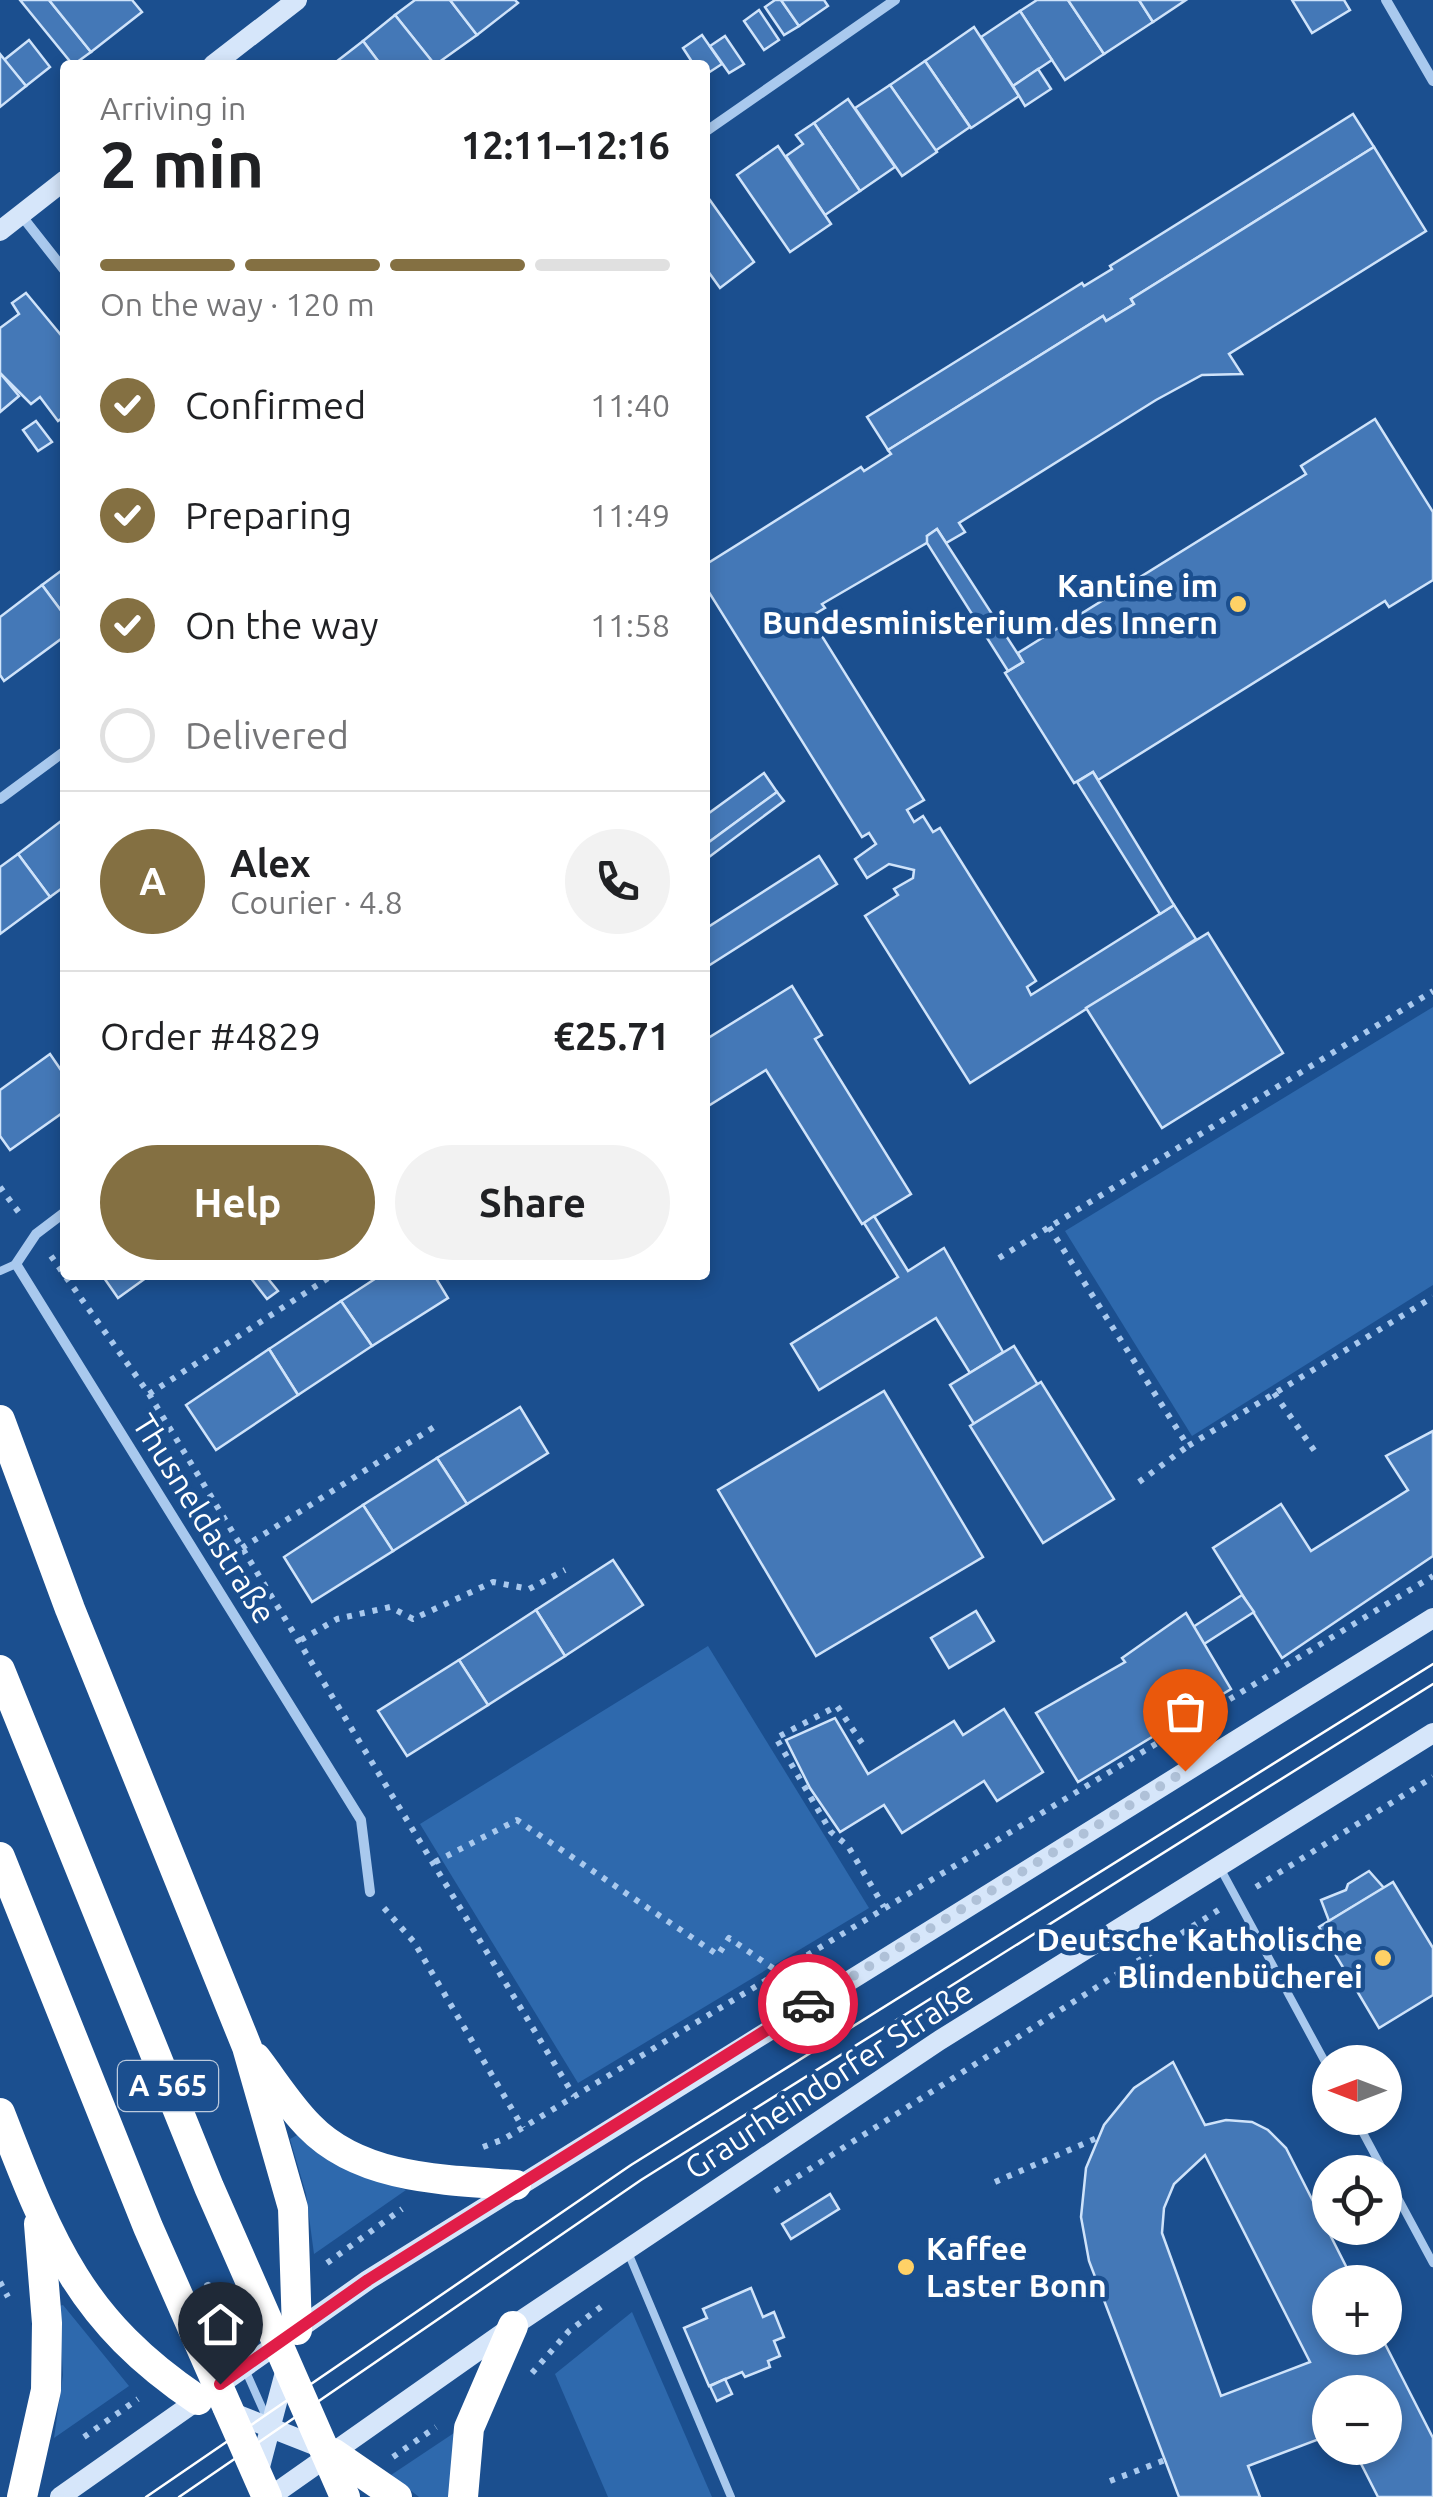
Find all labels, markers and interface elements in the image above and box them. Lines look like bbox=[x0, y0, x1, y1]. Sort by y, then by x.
text: Arriving in bbox=[100, 90, 246, 126]
text: 12:11–12:16 bbox=[461, 124, 670, 166]
text: 2 min bbox=[100, 127, 264, 200]
text: On the way · 120 m bbox=[100, 286, 375, 322]
icon: check bbox=[100, 378, 155, 433]
text: Confirmed bbox=[185, 384, 366, 426]
text: 11:40 bbox=[590, 387, 670, 423]
icon: check bbox=[100, 488, 155, 543]
text: Preparing bbox=[185, 494, 352, 536]
text: 11:49 bbox=[590, 497, 670, 533]
place label: Kantine im Bundesministerium des Innern bbox=[762, 567, 1218, 640]
marker: Kantine im Bundesministerium des Innern bbox=[1227, 593, 1249, 615]
icon: check bbox=[100, 598, 155, 653]
text: On the way bbox=[185, 604, 378, 646]
text: 11:58 bbox=[590, 607, 670, 643]
text: Delivered bbox=[185, 714, 349, 756]
button: phone bbox=[565, 829, 670, 934]
text: Alex bbox=[230, 842, 311, 884]
text: A bbox=[139, 860, 166, 902]
text: Courier · 4.8 bbox=[230, 884, 403, 920]
text: Order #4829 bbox=[100, 1015, 321, 1057]
text: €25.71 bbox=[553, 1015, 670, 1057]
button: Help bbox=[100, 1145, 375, 1260]
button: Share bbox=[395, 1145, 670, 1260]
street label: Thusneldastraße bbox=[126, 1407, 284, 1630]
pin bbox=[1143, 1669, 1228, 1772]
icon: bag bbox=[1158, 1684, 1213, 1739]
place label: Deutsche Katholische Blindenbücherei bbox=[1036, 1921, 1363, 1994]
marker: Deutsche Katholische Blindenbücherei bbox=[1372, 1947, 1394, 1969]
courier bbox=[758, 1954, 858, 2054]
street label: Graurheindorfer Straße bbox=[678, 1973, 979, 2186]
icon: car bbox=[781, 1977, 836, 2032]
north arrow bbox=[1312, 2045, 1402, 2135]
map controls bbox=[1312, 2045, 1402, 2465]
road number: A 565 bbox=[118, 2061, 218, 2111]
button: locate bbox=[1312, 2155, 1402, 2245]
place label: Kaffee Laster Bonn bbox=[926, 2230, 1107, 2303]
marker: Kaffee Laster Bonn bbox=[895, 2256, 917, 2278]
button: + bbox=[1312, 2265, 1402, 2355]
pin bbox=[178, 2282, 263, 2385]
icon: home bbox=[193, 2297, 248, 2352]
button: − bbox=[1312, 2375, 1402, 2465]

